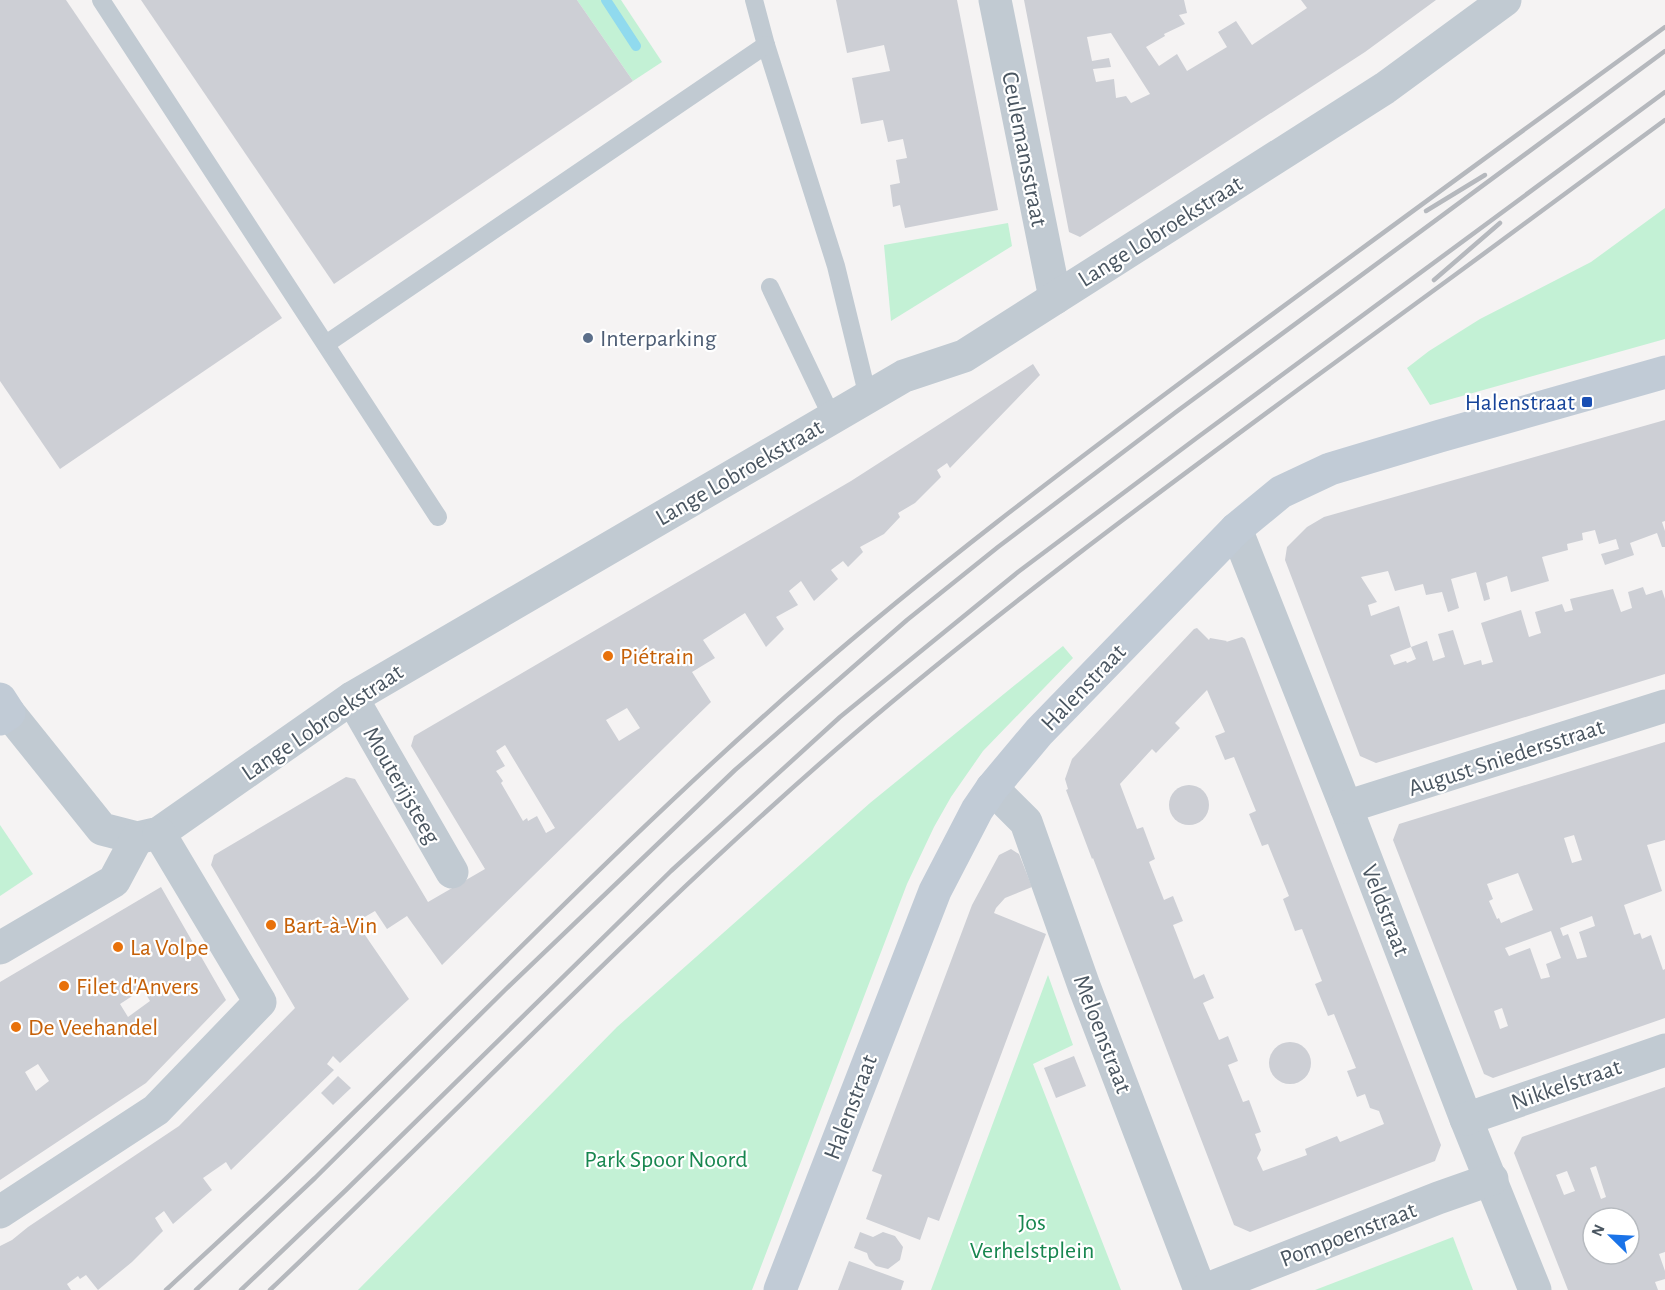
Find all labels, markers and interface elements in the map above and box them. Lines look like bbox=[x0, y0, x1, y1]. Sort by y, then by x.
street label: Ceulemansstraat bbox=[997, 70, 1051, 229]
street label: Lange Lobroekstraat bbox=[1074, 171, 1247, 292]
place label: Interparking bbox=[600, 327, 717, 351]
marker: Interparking bbox=[581, 331, 595, 345]
place label: Halenstraat bbox=[1465, 391, 1575, 415]
marker: Halenstraat bbox=[1580, 395, 1594, 409]
street label: Lange Lobroekstraat bbox=[652, 415, 828, 530]
street label: Halenstraat bbox=[1037, 639, 1131, 736]
place label: Piétrain bbox=[620, 645, 694, 669]
marker: Piétrain bbox=[601, 649, 615, 663]
street label: Lange Lobroekstraat bbox=[238, 660, 408, 786]
street label: August Sniedersstraat bbox=[1405, 715, 1608, 801]
street label: Mouterijsteeg bbox=[358, 723, 444, 848]
street label: Veldstraat bbox=[1357, 861, 1414, 960]
place label: Bart-à-Vin bbox=[283, 914, 377, 938]
marker: Bart-à-Vin bbox=[264, 918, 278, 932]
place label: La Volpe bbox=[130, 936, 209, 960]
marker: La Volpe bbox=[111, 940, 125, 954]
street label: Meloenstraat bbox=[1069, 972, 1136, 1097]
place label: Filet d'Anvers bbox=[76, 975, 199, 999]
marker: Filet d'Anvers bbox=[57, 979, 71, 993]
place label: De Veehandel bbox=[28, 1016, 158, 1040]
marker: De Veehandel bbox=[9, 1020, 23, 1034]
street label: Halenstraat bbox=[820, 1051, 882, 1163]
street label: Nikkelstraat bbox=[1508, 1055, 1625, 1115]
park label: Park Spoor Noord bbox=[584, 1148, 748, 1172]
street label: Pompoenstraat bbox=[1277, 1198, 1420, 1272]
north arrow bbox=[1581, 1206, 1641, 1266]
park label: Jos Verhelstplein bbox=[970, 1211, 1094, 1263]
text: N bbox=[1589, 1222, 1608, 1239]

